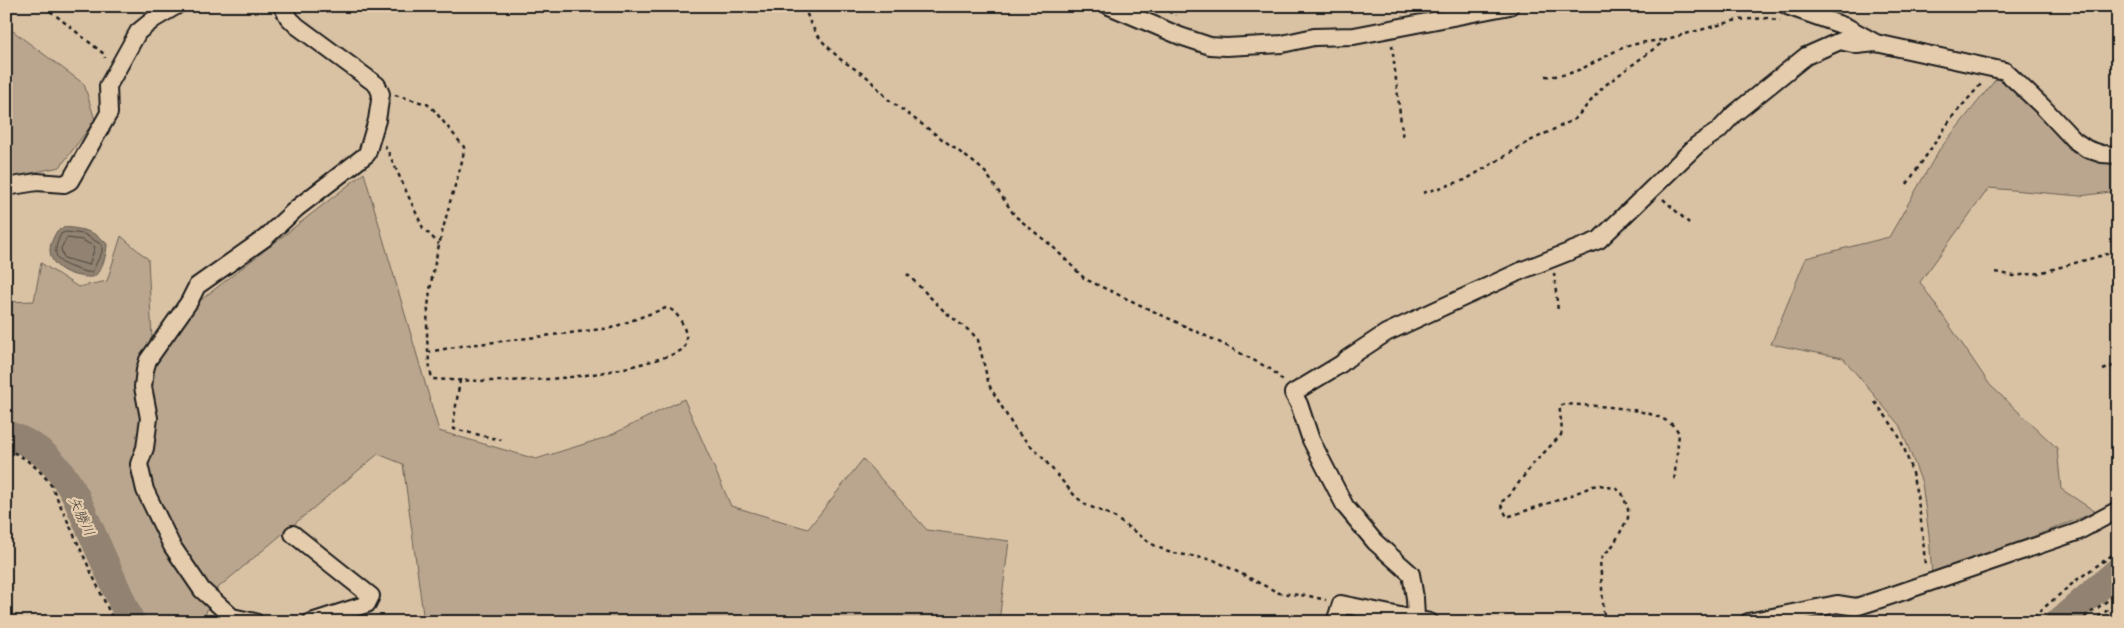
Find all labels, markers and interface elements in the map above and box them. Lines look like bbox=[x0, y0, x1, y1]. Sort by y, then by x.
water label: 矢勝川 bbox=[65, 493, 99, 539]

